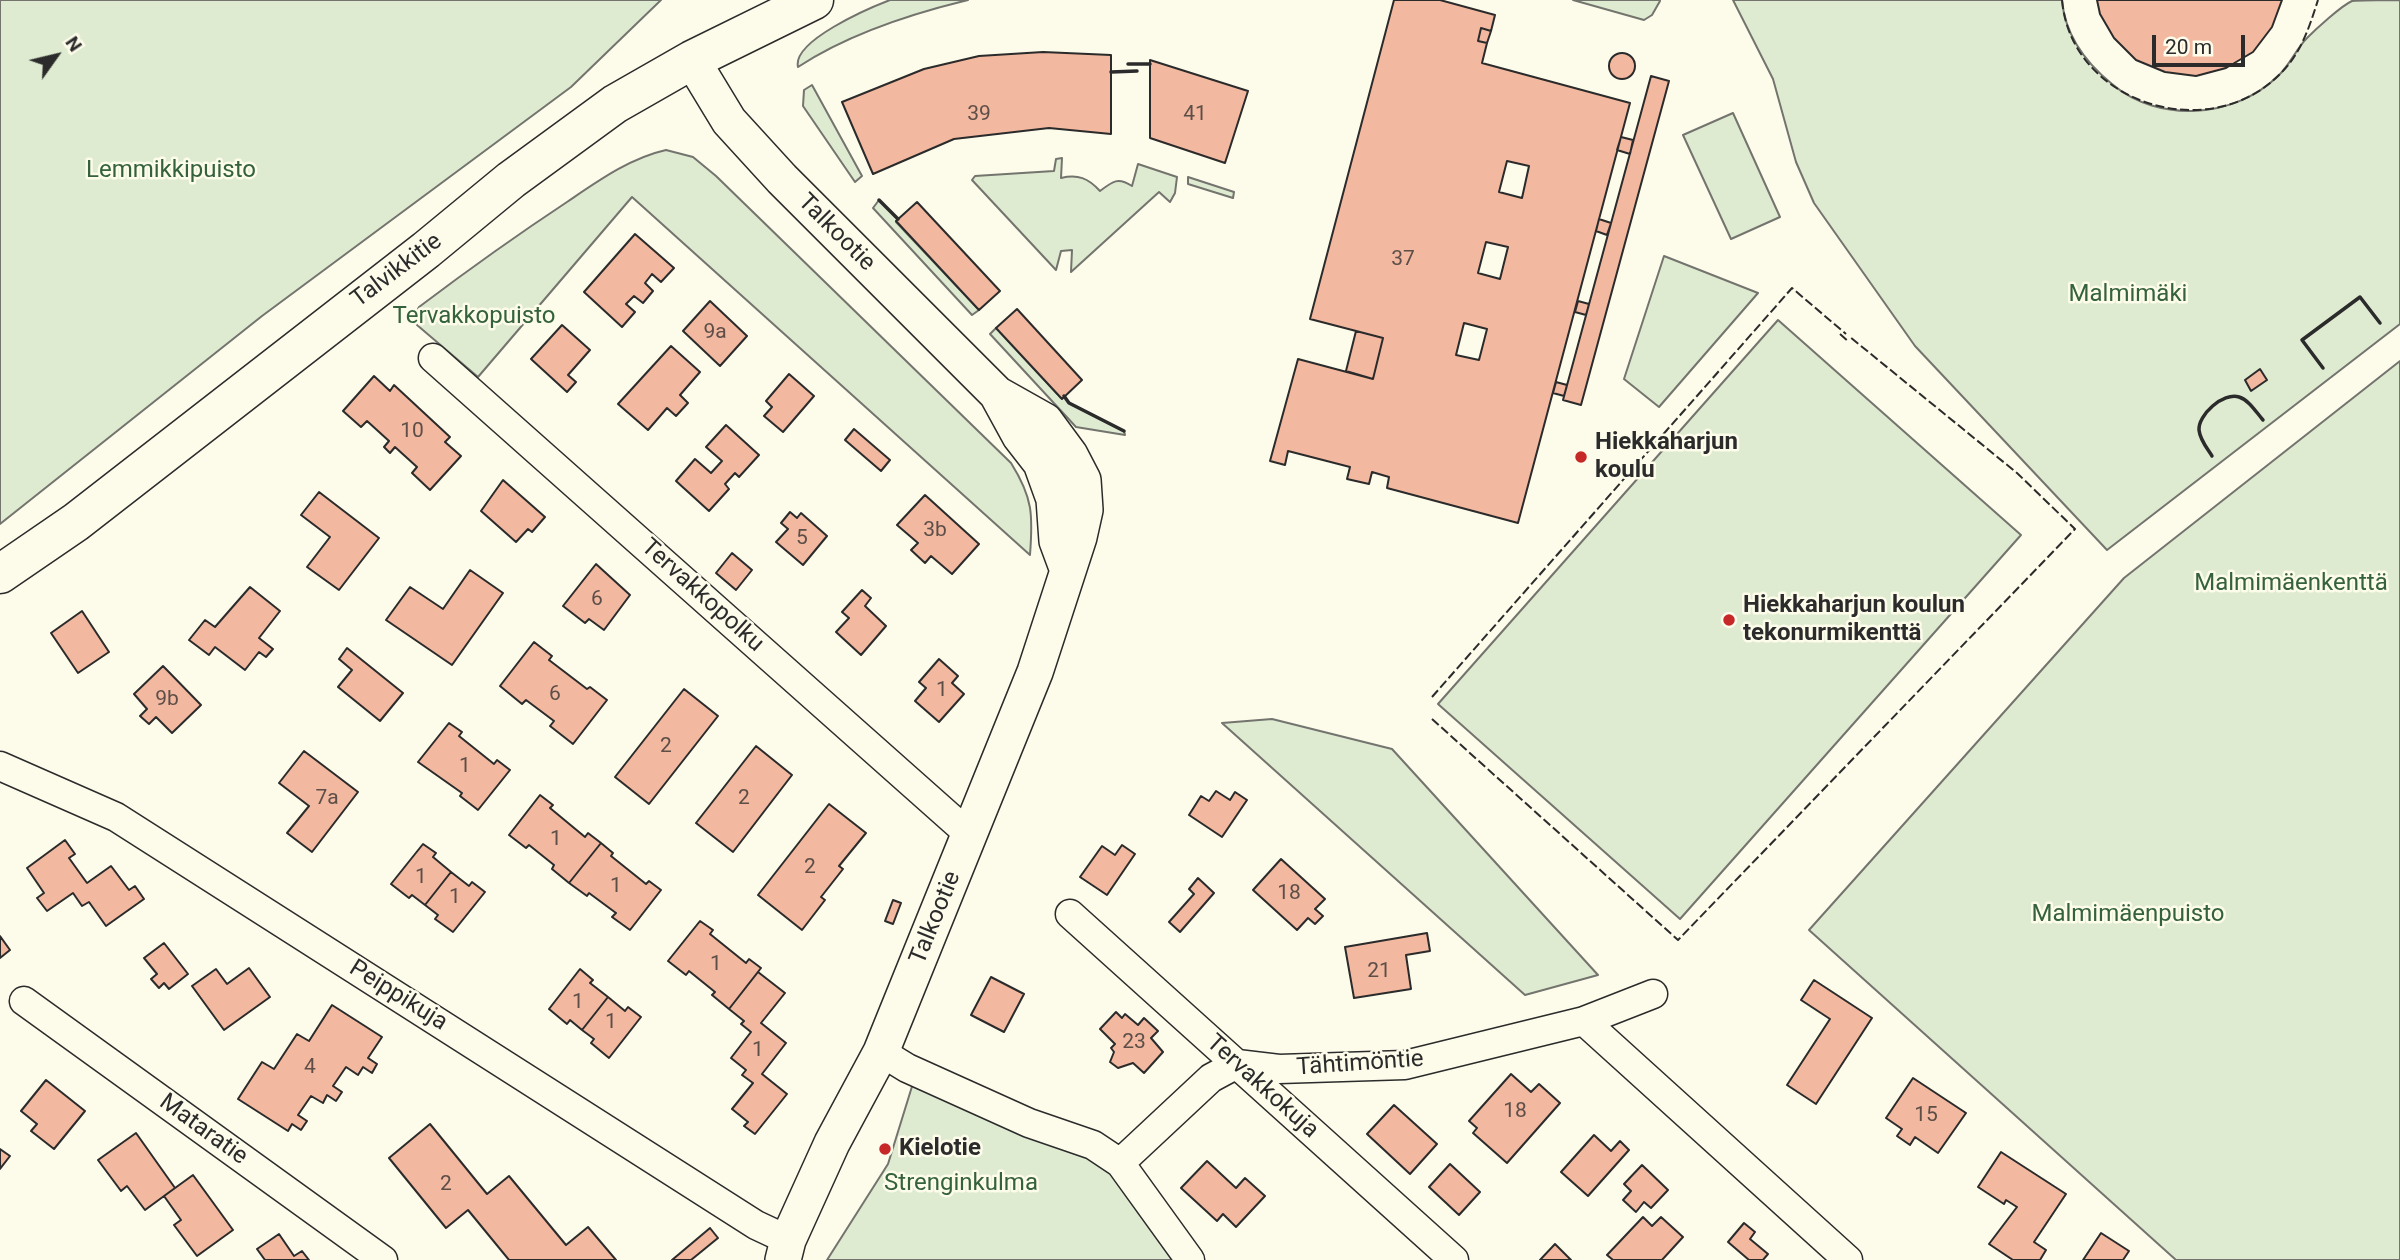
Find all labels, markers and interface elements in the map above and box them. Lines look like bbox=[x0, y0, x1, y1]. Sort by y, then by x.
north arrow bbox=[21, 21, 91, 91]
scale bar bbox=[2155, 21, 2248, 65]
text: N bbox=[61, 32, 87, 56]
text: 20 m bbox=[2165, 35, 2212, 59]
house number: 39 bbox=[967, 102, 991, 128]
house number: 41 bbox=[1183, 102, 1207, 128]
park label: Lemmikkipuisto bbox=[86, 157, 256, 185]
street label: Talkootie bbox=[791, 188, 881, 278]
street label: Talvikkitie bbox=[346, 228, 448, 314]
house number: 37 bbox=[1391, 247, 1415, 273]
park label: Malmimäki bbox=[2069, 281, 2187, 309]
park label: Tervakkopuisto bbox=[393, 303, 555, 331]
house number: 9a bbox=[703, 320, 727, 346]
house number: 10 bbox=[400, 419, 424, 445]
place label: Hiekkaharjun koulu bbox=[1595, 429, 1738, 485]
marker: Hiekkaharjun koulu bbox=[1573, 449, 1589, 465]
house number: 3b bbox=[923, 518, 947, 544]
house number: 5 bbox=[796, 526, 808, 552]
street label: Tervakkopolku bbox=[635, 533, 769, 659]
park label: Malmimäenkenttä bbox=[2194, 570, 2388, 598]
house number: 6 bbox=[591, 587, 603, 613]
place label: Hiekkaharjun koulun tekonurmikenttä bbox=[1743, 592, 1965, 648]
marker: Hiekkaharjun koulun tekonurmikenttä bbox=[1721, 612, 1737, 628]
house number: 1 bbox=[936, 678, 948, 704]
house number: 6 bbox=[549, 682, 561, 708]
house number: 9b bbox=[155, 687, 179, 713]
house number: 2 bbox=[660, 734, 672, 760]
house number: 1 bbox=[459, 754, 471, 780]
house number: 7a bbox=[315, 786, 339, 812]
house number: 2 bbox=[738, 786, 750, 812]
house number: 1 bbox=[550, 827, 562, 853]
house number: 2 bbox=[804, 855, 816, 881]
house number: 1 bbox=[415, 865, 427, 891]
street label: Talkootie bbox=[904, 867, 968, 969]
house number: 1 bbox=[610, 874, 622, 900]
house number: 18 bbox=[1277, 881, 1301, 907]
house number: 1 bbox=[449, 885, 461, 911]
park label: Malmimäenpuisto bbox=[2031, 901, 2225, 929]
house number: 1 bbox=[710, 952, 722, 978]
street label: Peippikuja bbox=[344, 955, 452, 1037]
house number: 21 bbox=[1367, 959, 1391, 985]
house number: 1 bbox=[572, 990, 584, 1016]
house number: 1 bbox=[605, 1010, 617, 1036]
street label: Tervakkokuja bbox=[1200, 1029, 1324, 1145]
house number: 23 bbox=[1122, 1030, 1146, 1056]
house number: 1 bbox=[752, 1038, 764, 1064]
street label: Tähtimöntie bbox=[1295, 1045, 1425, 1083]
house number: 4 bbox=[304, 1055, 316, 1081]
street label: Mataratie bbox=[153, 1088, 253, 1172]
house number: 18 bbox=[1503, 1099, 1527, 1125]
house number: 15 bbox=[1914, 1103, 1938, 1129]
place label: Kielotie bbox=[899, 1135, 981, 1163]
marker: Kielotie bbox=[877, 1141, 893, 1157]
park label: Strenginkulma bbox=[884, 1170, 1038, 1198]
house number: 2 bbox=[440, 1172, 452, 1198]

